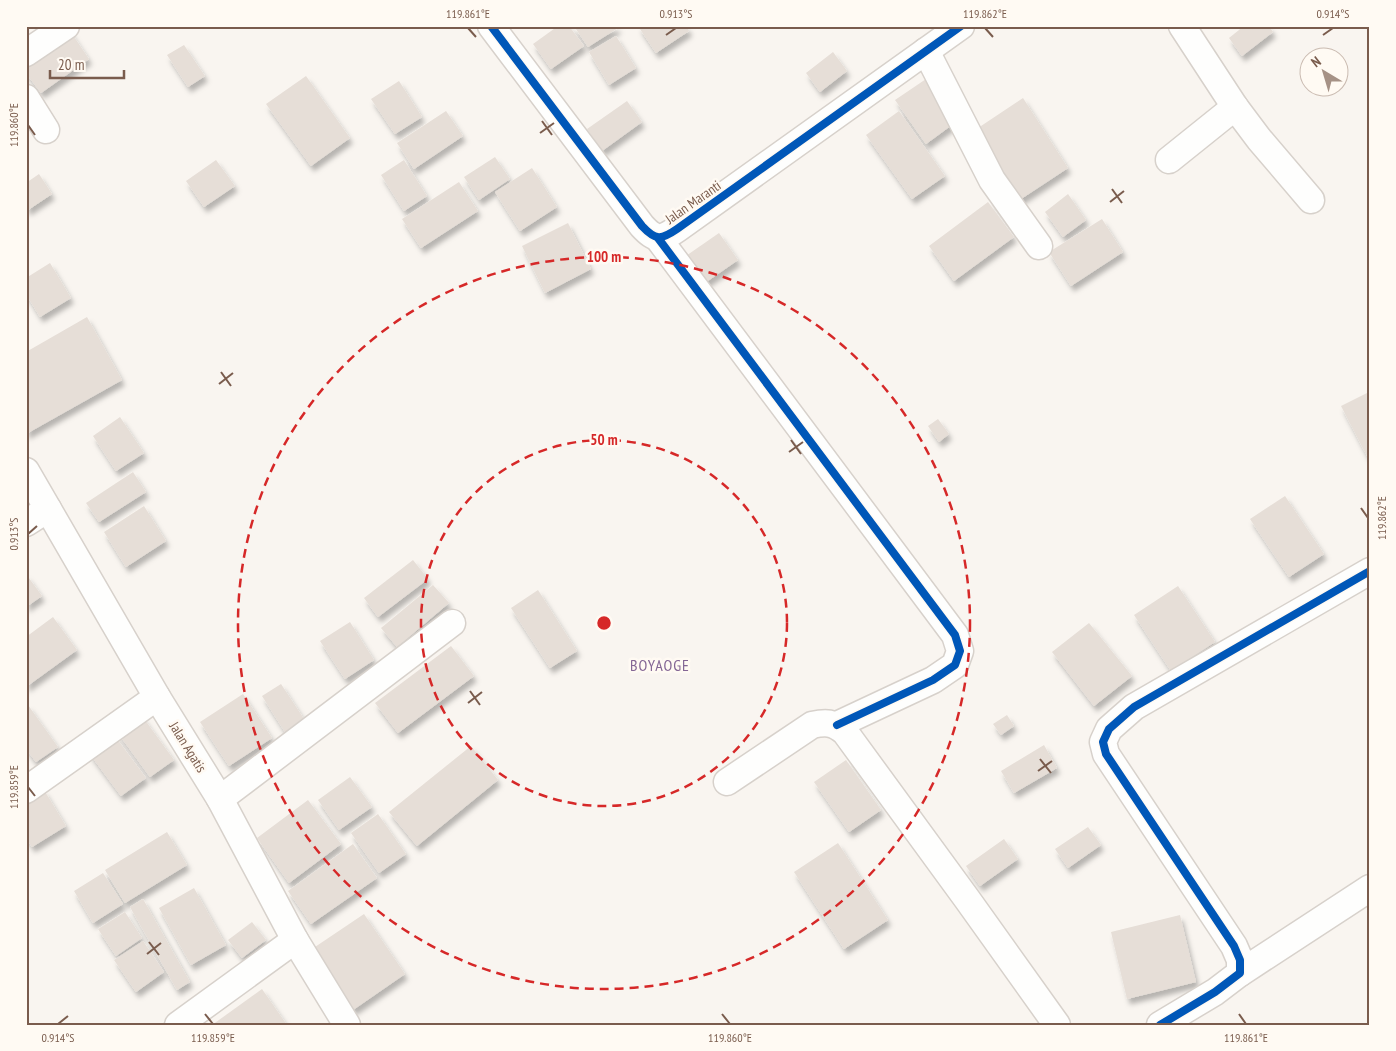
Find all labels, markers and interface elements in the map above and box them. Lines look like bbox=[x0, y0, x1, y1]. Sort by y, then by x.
text: 119.861°E bbox=[446, 6, 490, 21]
text: 0.913°S bbox=[660, 6, 692, 21]
text: 119.862°E bbox=[963, 6, 1007, 21]
text: 0.914°S bbox=[1317, 6, 1349, 21]
scale bar bbox=[50, 48, 124, 80]
north arrow bbox=[1298, 48, 1348, 98]
text: N bbox=[1307, 52, 1325, 71]
text: 20 m bbox=[58, 55, 84, 74]
text: 119.860°E bbox=[6, 103, 21, 147]
street label: Jalan Maranti bbox=[661, 176, 724, 228]
text: 100 m bbox=[587, 247, 621, 266]
text: 50 m bbox=[590, 430, 618, 449]
text: 119.862°E bbox=[1374, 496, 1389, 540]
text: 0.913°S bbox=[6, 518, 21, 550]
centre of rings bbox=[595, 614, 613, 632]
district label: BOYAOGE bbox=[630, 655, 690, 675]
street label: Jalan Agatis bbox=[165, 718, 211, 776]
text: 119.859°E bbox=[6, 765, 21, 809]
text: 0.914°S bbox=[42, 1030, 74, 1045]
text: 119.859°E bbox=[191, 1030, 235, 1045]
text: 119.860°E bbox=[708, 1030, 752, 1045]
text: 119.861°E bbox=[1224, 1030, 1268, 1045]

